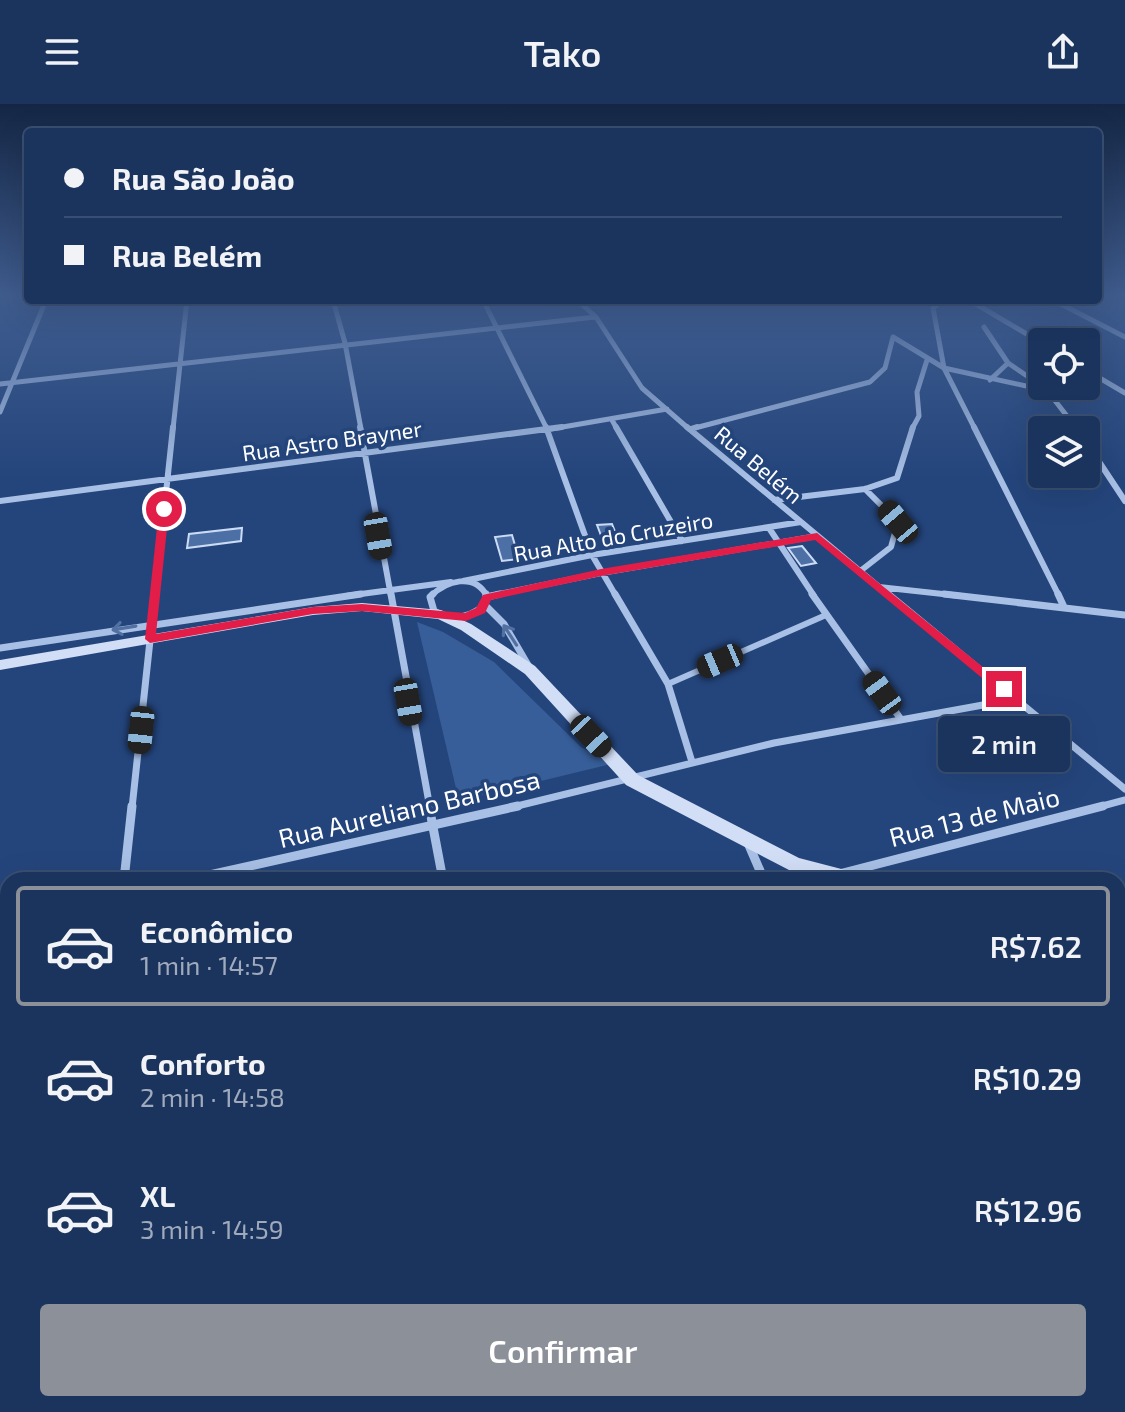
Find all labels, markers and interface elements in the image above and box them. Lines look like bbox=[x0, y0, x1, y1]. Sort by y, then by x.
icon: menu bbox=[40, 30, 84, 74]
icon: share bbox=[1041, 30, 1085, 74]
text: Tako bbox=[524, 31, 601, 74]
text: Rua São João bbox=[112, 160, 295, 196]
text: Rua Belém bbox=[112, 237, 262, 273]
map controls bbox=[1028, 328, 1100, 488]
button: locate bbox=[1028, 328, 1100, 400]
street label: Rua Astro Brayner bbox=[240, 414, 424, 465]
button: layers bbox=[1028, 416, 1100, 488]
street label: Rua Belém bbox=[710, 420, 808, 508]
route start bbox=[146, 491, 182, 527]
car bbox=[873, 496, 923, 548]
street label: Rua Alto do Cruzeiro bbox=[511, 506, 715, 566]
car bbox=[362, 510, 394, 562]
one-way arrow bbox=[112, 621, 138, 636]
one-way arrow bbox=[502, 624, 518, 647]
car bbox=[693, 641, 747, 681]
car bbox=[858, 667, 906, 719]
route end bbox=[986, 671, 1022, 707]
car bbox=[392, 676, 424, 728]
car bbox=[127, 705, 155, 755]
car bbox=[566, 710, 616, 762]
callout: 2 min bbox=[938, 717, 1070, 773]
text: 2 min bbox=[971, 728, 1037, 759]
street label: Rua Aureliano Barbosa bbox=[275, 763, 543, 853]
street label: Rua 13 de Maio bbox=[886, 780, 1062, 852]
icon: car bbox=[44, 910, 116, 982]
text: Econômico bbox=[140, 913, 293, 949]
text: R$7.62 bbox=[990, 928, 1082, 964]
text: 1 min · 14:57 bbox=[140, 949, 278, 980]
icon: car bbox=[44, 1042, 116, 1114]
text: Conforto bbox=[140, 1045, 266, 1081]
text: R$10.29 bbox=[973, 1060, 1082, 1096]
text: 2 min · 14:58 bbox=[140, 1081, 285, 1112]
icon: car bbox=[44, 1174, 116, 1246]
text: XL bbox=[140, 1177, 175, 1213]
text: R$12.96 bbox=[974, 1192, 1082, 1228]
text: 3 min · 14:59 bbox=[140, 1213, 284, 1244]
button: Confirmar bbox=[40, 1304, 1086, 1396]

